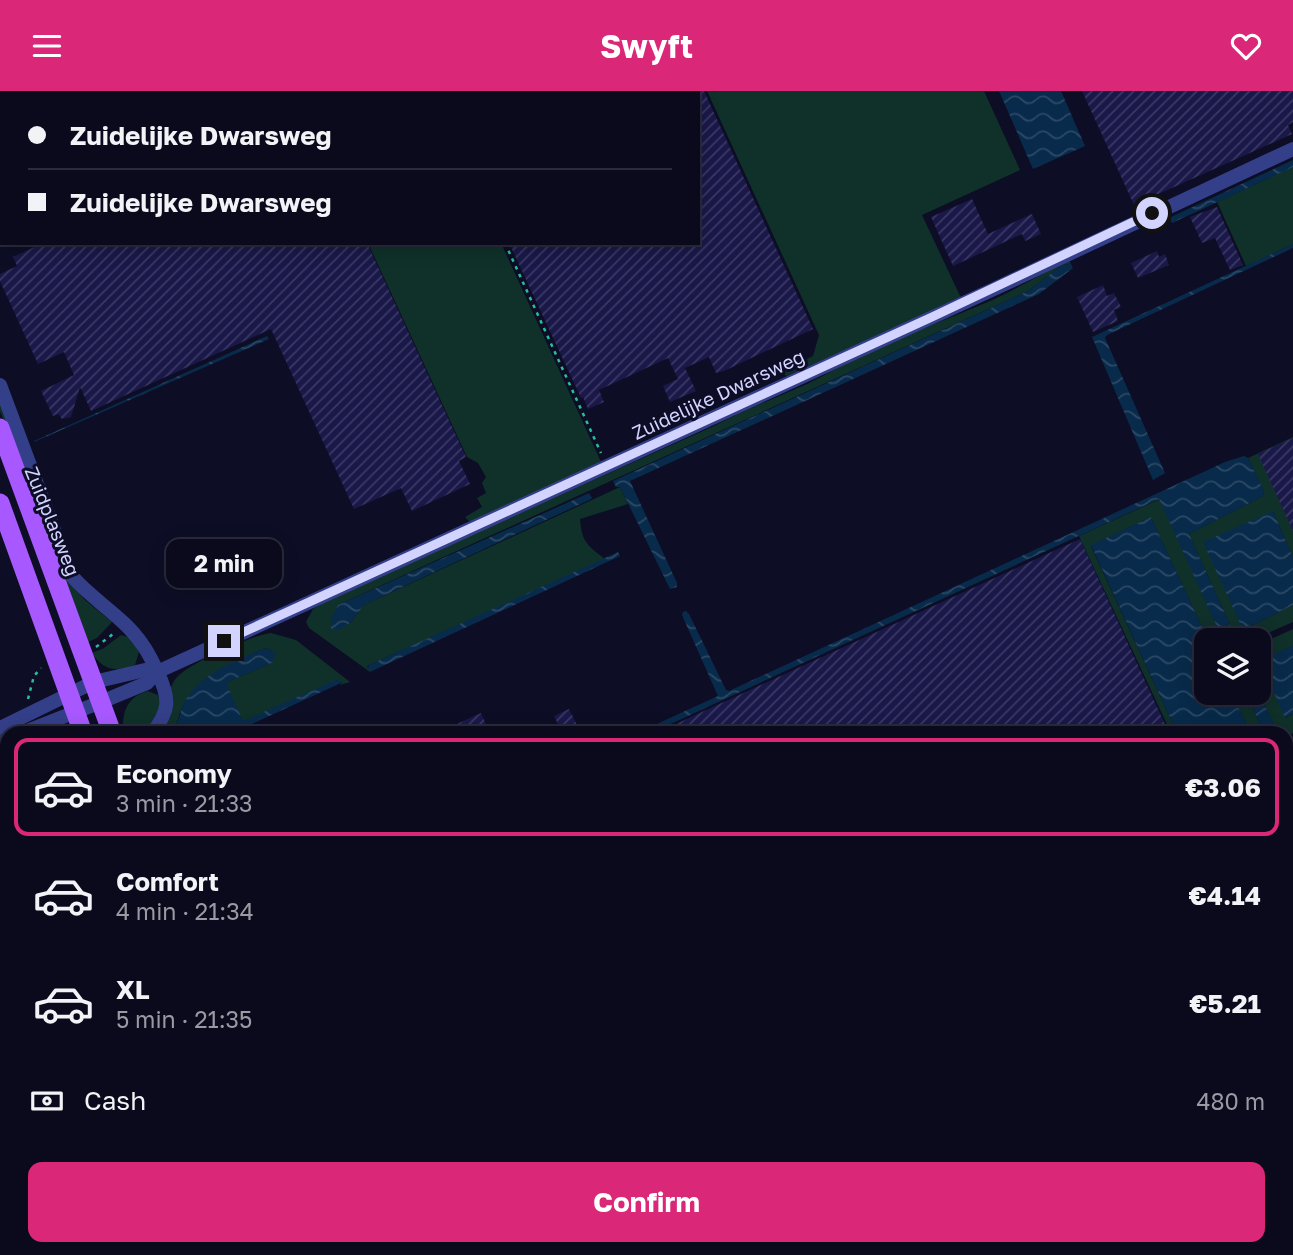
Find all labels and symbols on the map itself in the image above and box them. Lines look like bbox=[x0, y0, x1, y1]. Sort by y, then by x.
route start bbox=[1136, 197, 1168, 229]
street label: Zuidelijke Dwarsweg bbox=[628, 344, 808, 444]
street label: Zuidplasweg bbox=[21, 463, 85, 579]
callout: 2 min bbox=[166, 539, 282, 589]
route end bbox=[208, 625, 240, 657]

